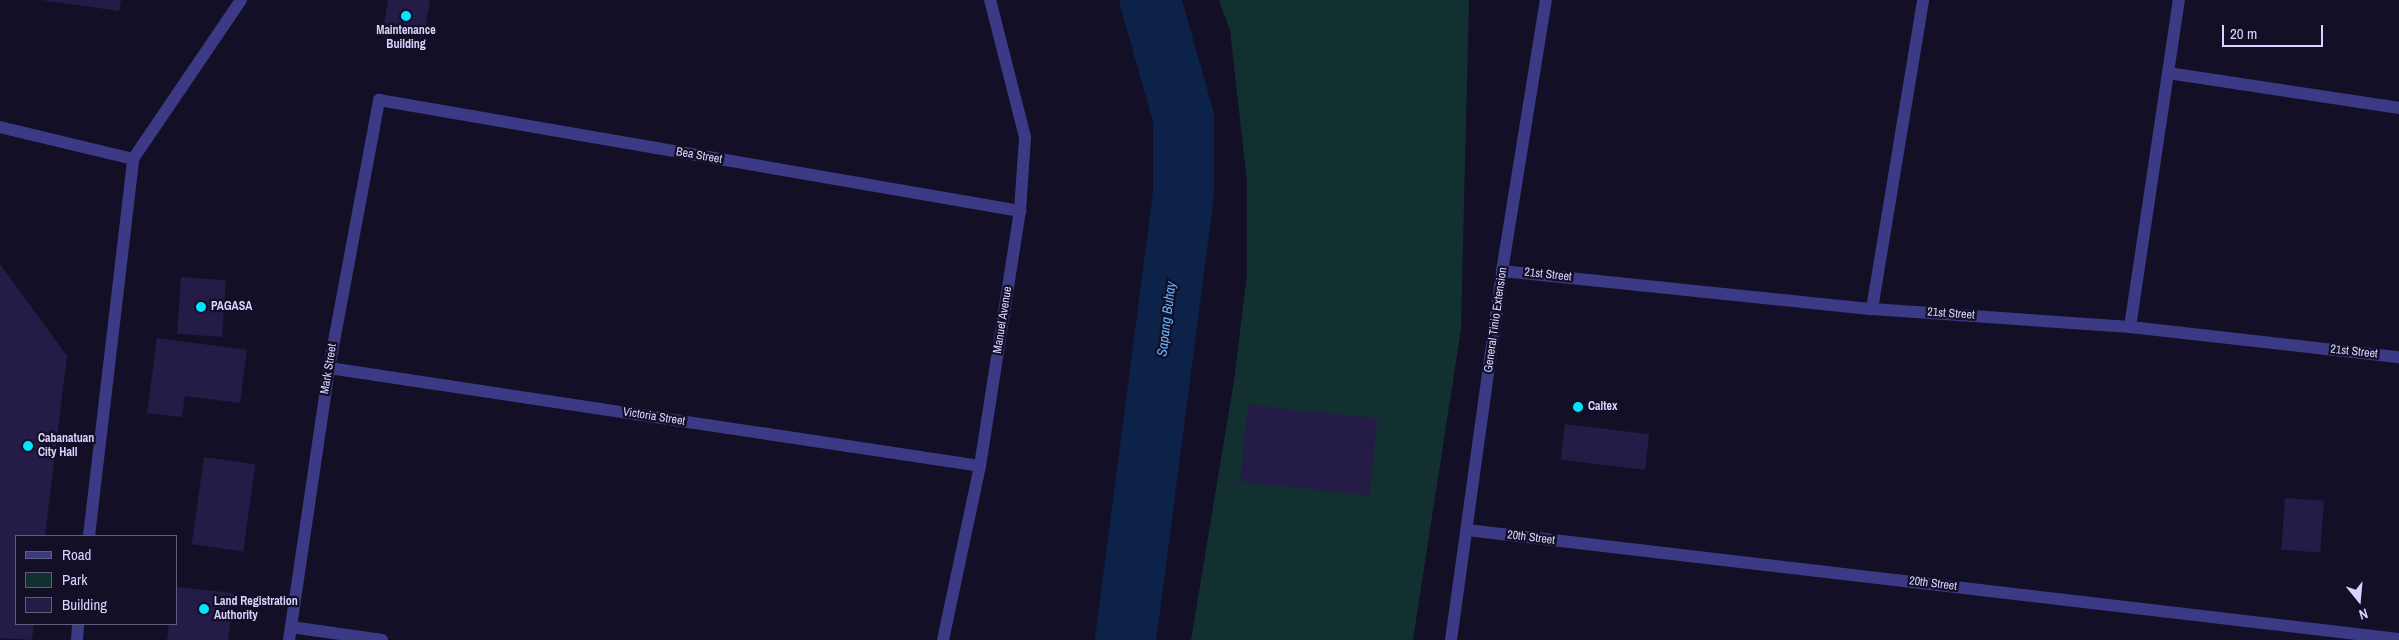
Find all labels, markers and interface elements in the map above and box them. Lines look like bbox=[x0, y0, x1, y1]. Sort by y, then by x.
marker: Maintenance Building bbox=[400, 10, 412, 22]
scale bar bbox=[2224, 15, 2325, 47]
text: 20 m bbox=[2230, 23, 2257, 44]
place label: Maintenance Building bbox=[376, 24, 436, 52]
street label: Bea Street bbox=[675, 145, 723, 167]
street label: 21st Street bbox=[1524, 265, 1572, 285]
street label: General Tinio Extension bbox=[1481, 266, 1511, 374]
water label: Sapang Buhay bbox=[1153, 281, 1179, 357]
street label: Manuel Avenue bbox=[991, 285, 1015, 355]
place label: PAGASA bbox=[211, 300, 252, 314]
marker: PAGASA bbox=[195, 301, 207, 313]
street label: 21st Street bbox=[1927, 305, 1975, 323]
street label: 21st Street bbox=[2330, 342, 2378, 362]
street label: Mark Street bbox=[318, 343, 340, 395]
place label: Caltex bbox=[1588, 400, 1618, 414]
marker: Caltex bbox=[1572, 401, 1584, 413]
street label: Victoria Street bbox=[622, 405, 686, 429]
place label: Cabanatuan City Hall bbox=[38, 432, 94, 460]
marker: Cabanatuan City Hall bbox=[22, 440, 34, 452]
street label: 20th Street bbox=[1506, 528, 1556, 548]
legend bbox=[15, 535, 178, 625]
text: Road bbox=[62, 544, 91, 565]
text: Park bbox=[62, 569, 87, 590]
street label: 20th Street bbox=[1908, 574, 1958, 594]
north arrow bbox=[2334, 575, 2384, 625]
text: Building bbox=[62, 594, 107, 615]
place label: Land Registration Authority bbox=[214, 595, 298, 623]
marker: Land Registration Authority bbox=[198, 603, 210, 615]
text: N bbox=[2357, 605, 2370, 624]

